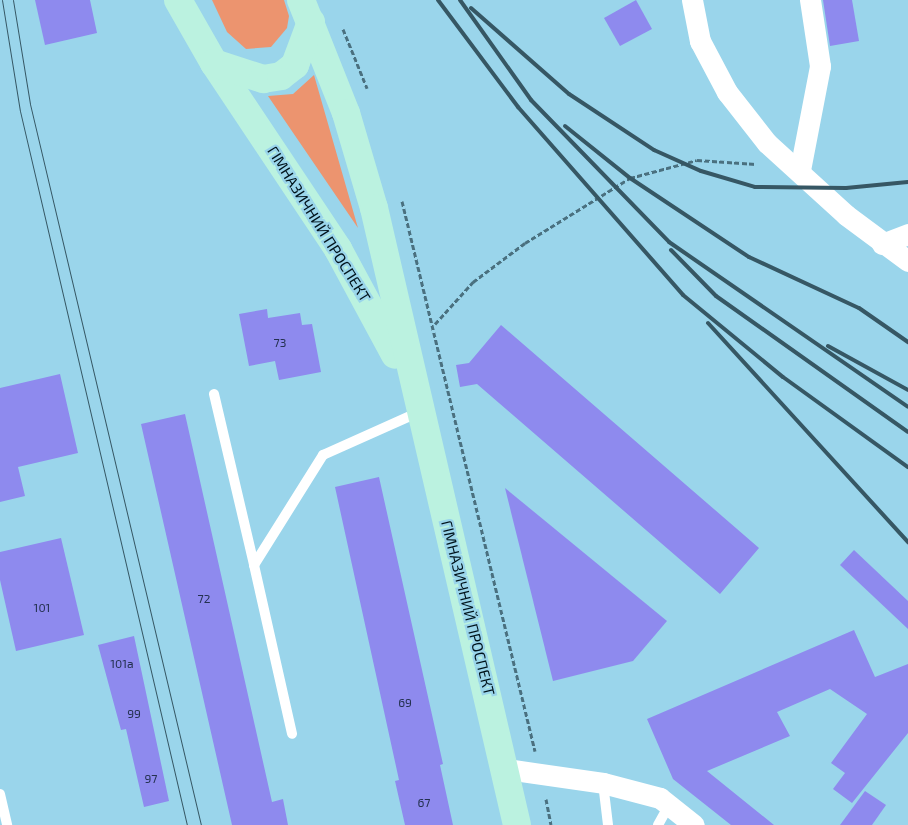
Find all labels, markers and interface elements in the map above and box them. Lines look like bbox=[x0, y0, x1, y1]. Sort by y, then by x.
street label: ГІМНАЗИЧНИЙ ПРОСПЕКТ bbox=[264, 143, 374, 305]
house number: 73 bbox=[274, 336, 286, 350]
street label: ГІМНАЗИЧНИЙ ПРОСПЕКТ bbox=[438, 519, 498, 697]
house number: 72 bbox=[198, 592, 210, 606]
house number: 101 bbox=[34, 601, 50, 615]
house number: 101а bbox=[110, 657, 134, 671]
house number: 69 bbox=[398, 696, 412, 710]
house number: 99 bbox=[127, 707, 141, 721]
house number: 97 bbox=[144, 772, 158, 786]
house number: 67 bbox=[417, 796, 431, 810]

